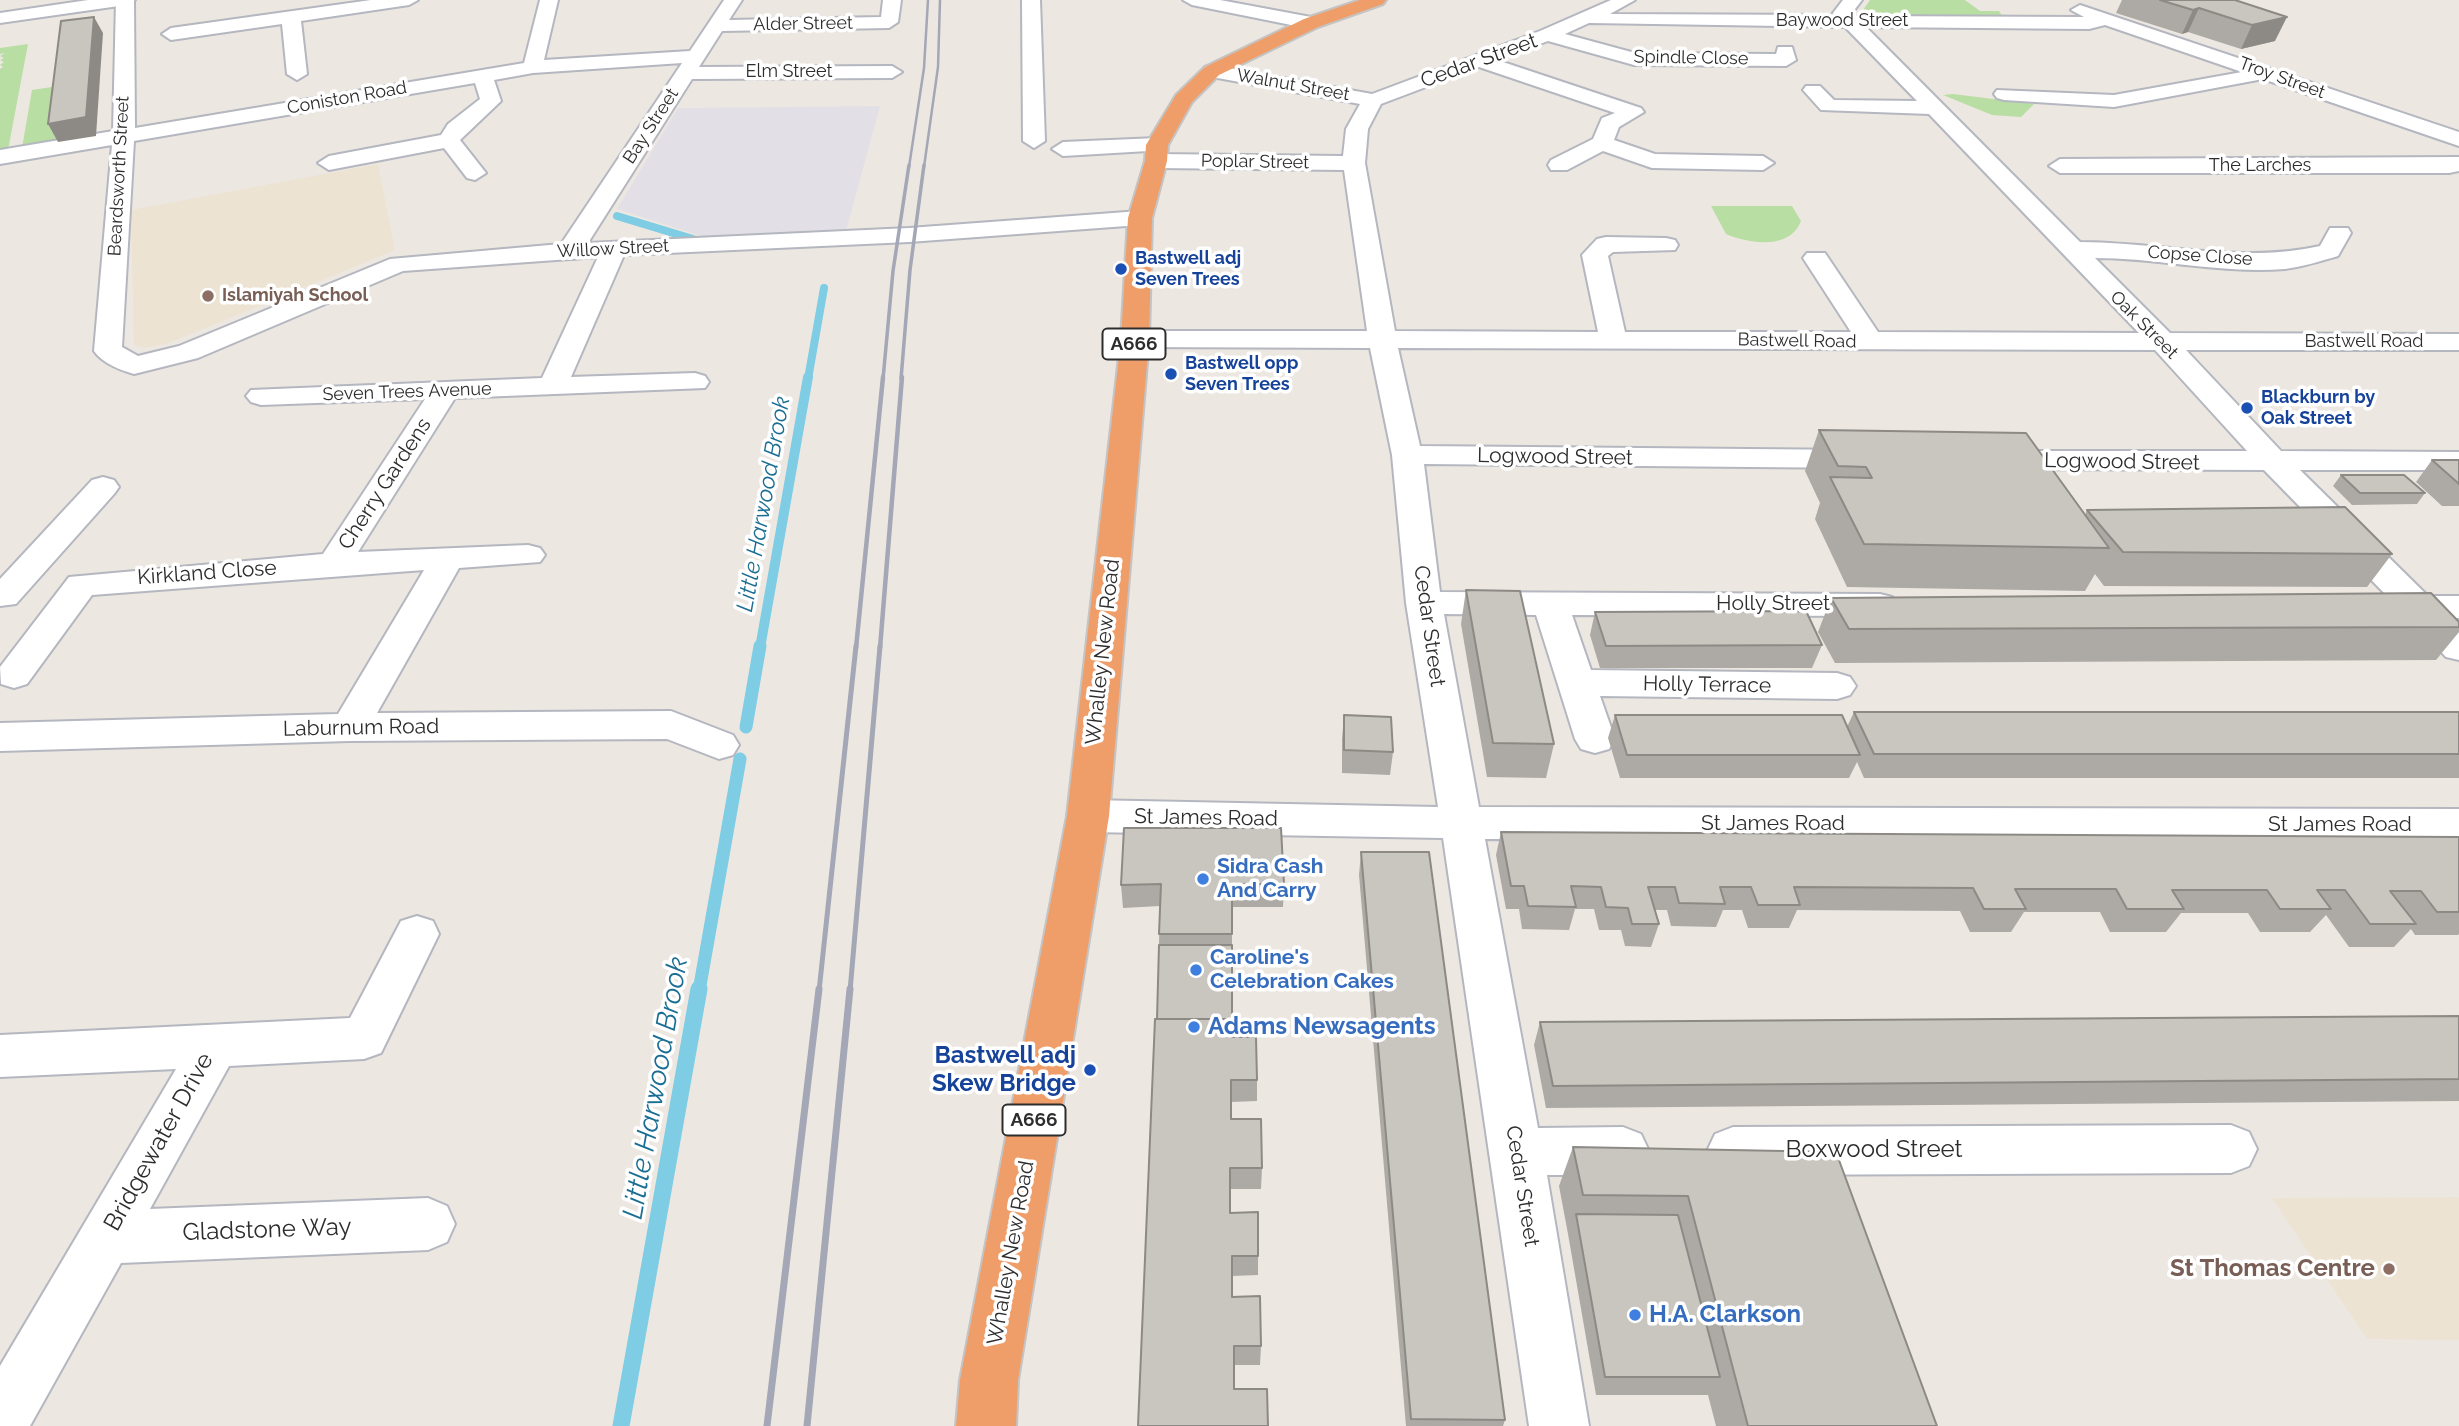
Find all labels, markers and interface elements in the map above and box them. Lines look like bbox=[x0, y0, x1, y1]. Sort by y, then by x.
street label: Baywood Street bbox=[1776, 10, 1908, 32]
street label: Alder Street bbox=[753, 12, 853, 36]
street label: Cedar Street bbox=[1417, 28, 1541, 94]
street label: Spindle Close bbox=[1633, 46, 1749, 70]
street label: Troy Street bbox=[2236, 52, 2328, 104]
street label: Elm Street bbox=[746, 61, 832, 83]
street label: Walnut Street bbox=[1235, 64, 1351, 106]
street label: Coniston Road bbox=[286, 77, 408, 119]
street label: Bay Street bbox=[619, 84, 683, 168]
street label: Beardsworth Street bbox=[104, 95, 134, 257]
street label: Poplar Street bbox=[1201, 150, 1309, 174]
street label: The Larches bbox=[2209, 155, 2311, 177]
street label: Willow Street bbox=[556, 235, 670, 263]
street label: Copse Close bbox=[2147, 242, 2253, 270]
place label: Bastwell adj Seven Trees bbox=[1135, 248, 1241, 290]
marker: Bastwell adj Seven Trees bbox=[1113, 261, 1129, 277]
place label: Islamiyah School bbox=[222, 285, 368, 307]
street label: Oak Street bbox=[2105, 286, 2183, 364]
marker: Islamiyah School bbox=[200, 288, 216, 304]
road number: A666 bbox=[1102, 328, 1166, 360]
street label: Bastwell Road bbox=[1737, 329, 1857, 353]
street label: Bastwell Road bbox=[2305, 331, 2423, 353]
place label: Bastwell opp Seven Trees bbox=[1185, 353, 1298, 396]
marker: Bastwell opp Seven Trees bbox=[1163, 366, 1179, 382]
street label: Seven Trees Avenue bbox=[322, 378, 492, 406]
place label: Blackburn by Oak Street bbox=[2261, 387, 2375, 430]
water label: Little Harwood Brook bbox=[731, 394, 797, 614]
marker: Blackburn by Oak Street bbox=[2239, 400, 2255, 416]
street label: Cherry Gardens bbox=[333, 413, 437, 555]
street label: Logwood Street bbox=[1477, 443, 1633, 471]
street label: Logwood Street bbox=[2044, 448, 2200, 476]
street label: Kirkland Close bbox=[137, 556, 277, 590]
street label: Whalley New Road bbox=[1081, 558, 1125, 746]
street label: Cedar Street bbox=[1408, 564, 1450, 688]
street label: Holly Street bbox=[1716, 591, 1830, 617]
street label: Holly Terrace bbox=[1643, 671, 1771, 699]
street label: Laburnum Road bbox=[283, 714, 439, 742]
street label: St James Road bbox=[1134, 804, 1278, 832]
street label: St James Road bbox=[1701, 811, 1845, 837]
street label: St James Road bbox=[2268, 812, 2412, 838]
place label: Sidra Cash And Carry bbox=[1217, 854, 1323, 904]
marker: Sidra Cash And Carry bbox=[1195, 871, 1211, 887]
place label: Caroline's Celebration Cakes bbox=[1210, 945, 1394, 995]
water label: Little Harwood Brook bbox=[616, 954, 696, 1222]
marker: Caroline's Celebration Cakes bbox=[1188, 962, 1204, 978]
place label: Adams Newsagents bbox=[1208, 1013, 1436, 1041]
marker: Adams Newsagents bbox=[1186, 1019, 1202, 1035]
place label: Bastwell adj Skew Bridge bbox=[932, 1042, 1076, 1098]
street label: Bridgewater Drive bbox=[98, 1048, 220, 1236]
marker: Bastwell adj Skew Bridge bbox=[1082, 1062, 1098, 1078]
road number: A666 bbox=[1002, 1104, 1066, 1136]
street label: Cedar Street bbox=[1500, 1124, 1544, 1248]
street label: Boxwood Street bbox=[1785, 1136, 1963, 1164]
street label: Whalley New Road bbox=[982, 1159, 1040, 1347]
street label: Gladstone Way bbox=[182, 1213, 352, 1247]
place label: St Thomas Centre bbox=[2170, 1255, 2375, 1283]
marker: St Thomas Centre bbox=[2381, 1261, 2397, 1277]
place label: H.A. Clarkson bbox=[1649, 1301, 1801, 1329]
marker: H.A. Clarkson bbox=[1627, 1307, 1643, 1323]

